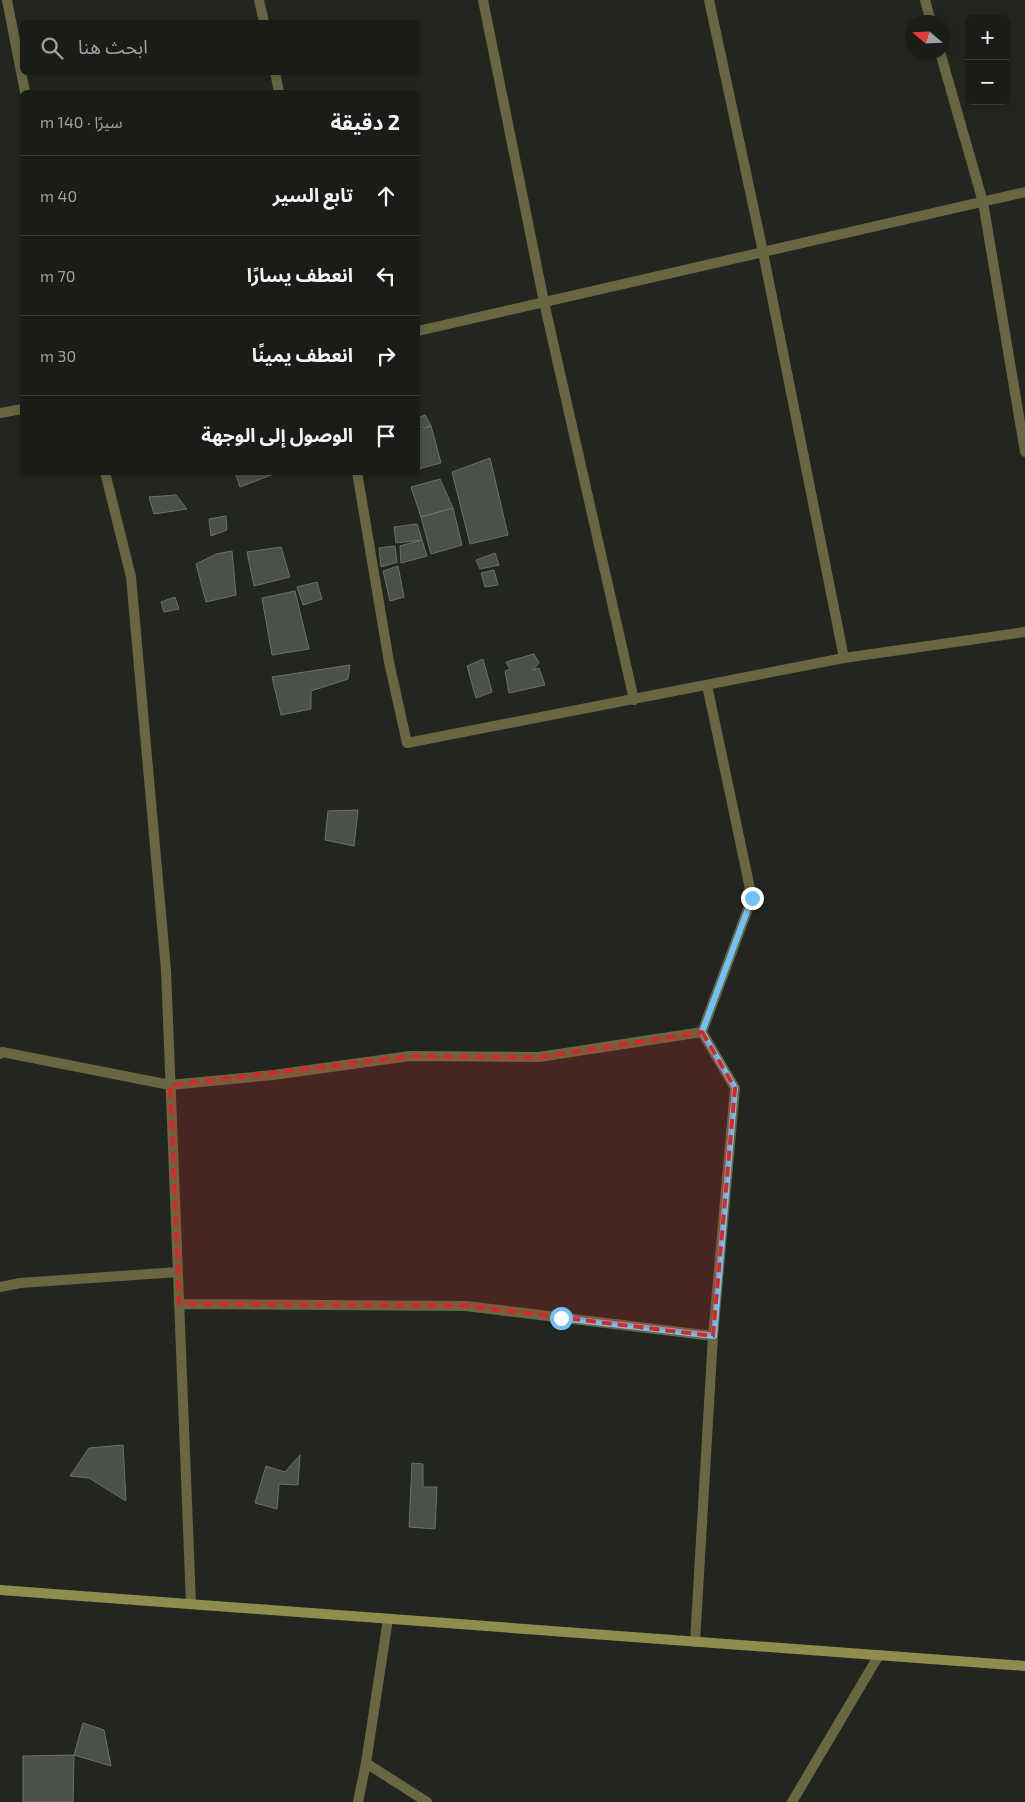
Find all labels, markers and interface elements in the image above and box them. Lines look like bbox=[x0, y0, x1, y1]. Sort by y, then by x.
north arrow bbox=[905, 15, 950, 60]
map controls bbox=[965, 15, 1010, 105]
button: + bbox=[965, 15, 1010, 60]
search box bbox=[20, 20, 420, 75]
icon: search bbox=[38, 34, 66, 62]
text: ابحث هنا bbox=[78, 35, 148, 58]
button: − bbox=[965, 60, 1010, 105]
text: 2 دقيقة bbox=[330, 109, 400, 134]
text: سيرًا · 140 m bbox=[40, 112, 123, 131]
icon: ahead bbox=[372, 182, 400, 210]
text: تابع السير bbox=[273, 183, 353, 206]
text: 40 m bbox=[40, 186, 77, 205]
icon: left bbox=[372, 262, 400, 290]
text: انعطف يسارًا bbox=[247, 263, 353, 286]
text: 70 m bbox=[40, 266, 75, 285]
icon: right bbox=[372, 342, 400, 370]
text: انعطف يمينًا bbox=[252, 343, 353, 366]
text: 30 m bbox=[40, 346, 76, 365]
icon: arrive bbox=[372, 422, 400, 450]
text: الوصول إلى الوجهة bbox=[201, 423, 353, 446]
route end bbox=[741, 887, 764, 910]
route start bbox=[550, 1307, 573, 1330]

